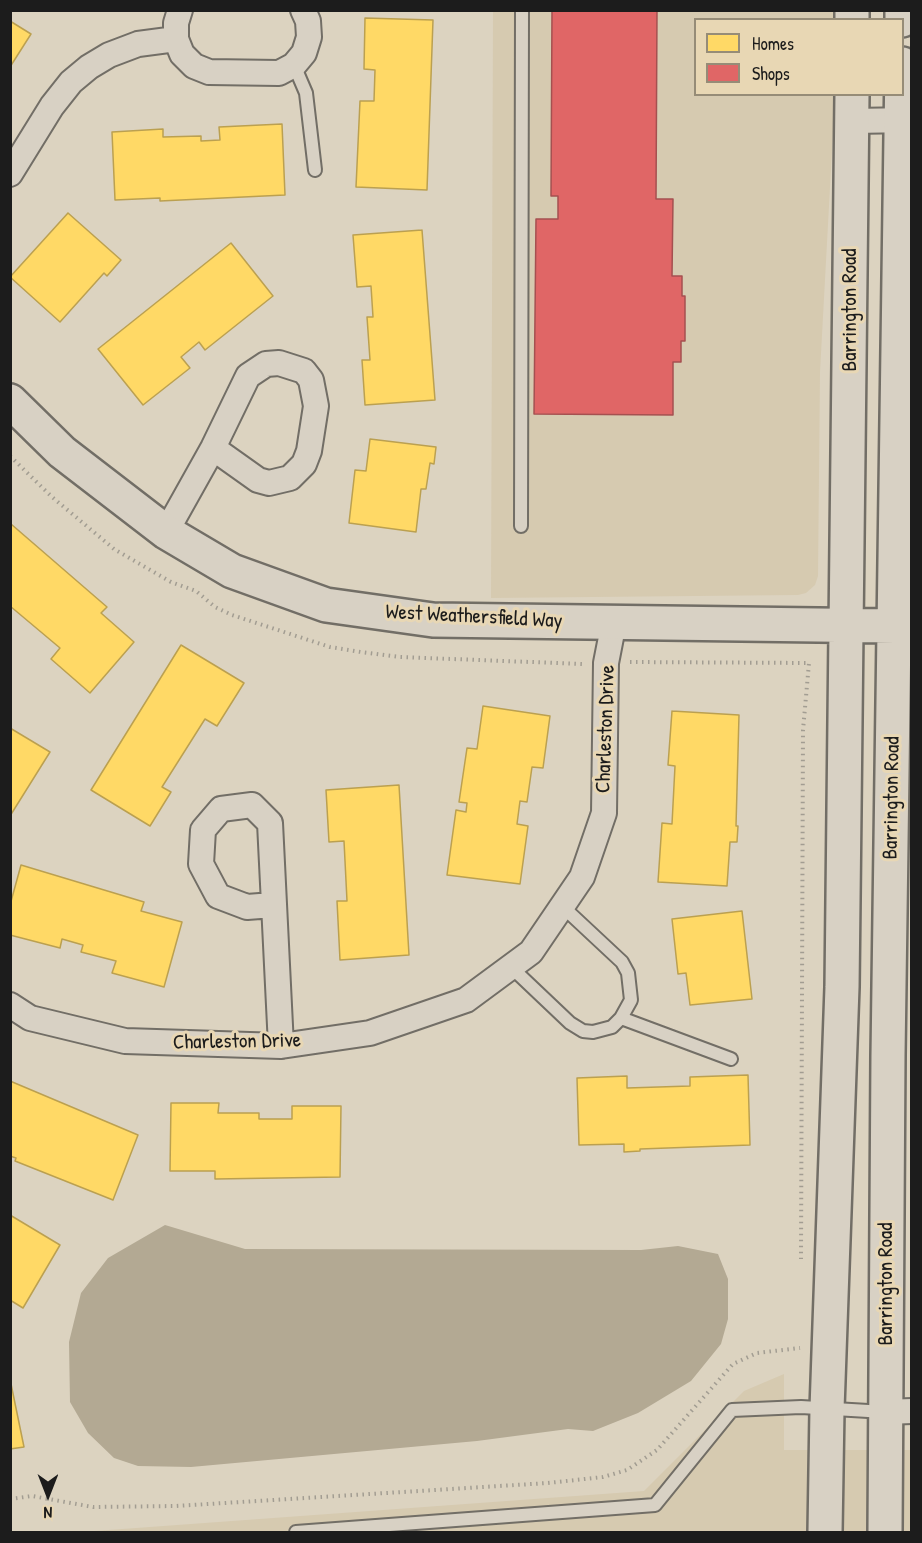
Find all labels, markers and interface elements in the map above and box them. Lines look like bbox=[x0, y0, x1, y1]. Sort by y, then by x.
legend bbox=[694, 18, 904, 96]
text: Homes bbox=[752, 31, 794, 56]
text: Shops bbox=[752, 61, 790, 86]
street label: Barrington Road bbox=[837, 248, 863, 372]
street label: West Weathersfield Way bbox=[385, 600, 563, 634]
street label: Charleston Drive bbox=[591, 664, 621, 794]
street label: Barrington Road bbox=[878, 736, 906, 860]
street label: Charleston Drive bbox=[173, 1028, 301, 1056]
street label: Barrington Road bbox=[873, 1222, 899, 1346]
north arrow bbox=[18, 1465, 78, 1525]
text: N bbox=[44, 1502, 52, 1524]

